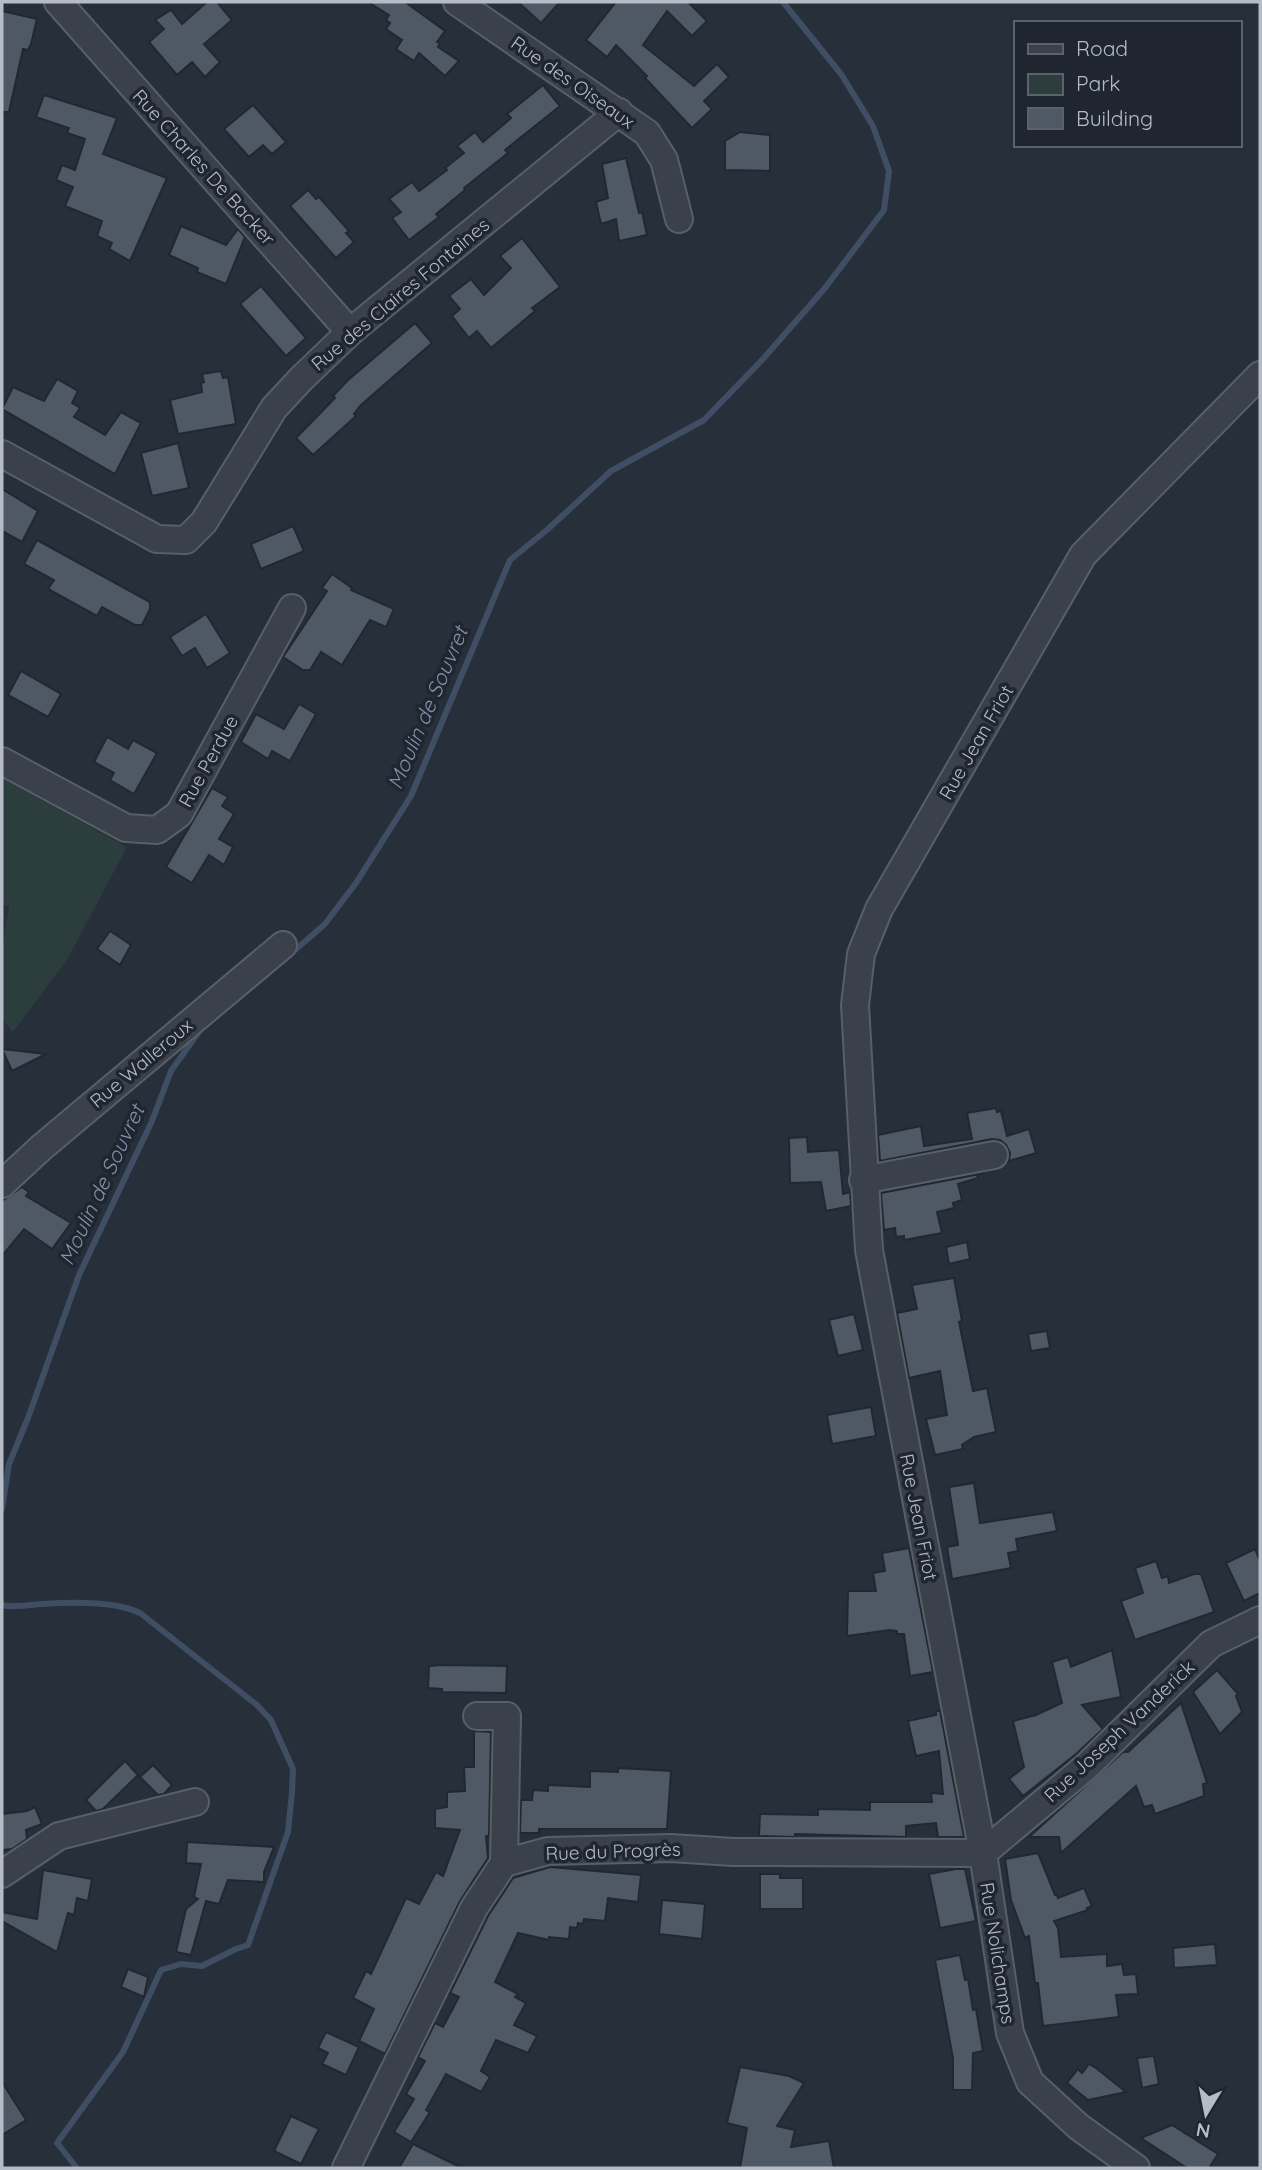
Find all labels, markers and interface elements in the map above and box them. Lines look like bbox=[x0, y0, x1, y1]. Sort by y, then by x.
legend bbox=[1014, 21, 1241, 147]
street label: Rue des Oiseaux bbox=[507, 31, 639, 133]
text: Road bbox=[1076, 35, 1128, 61]
text: Park bbox=[1076, 70, 1120, 96]
street label: Rue Charles De Backer bbox=[128, 84, 281, 250]
text: Building bbox=[1076, 105, 1153, 131]
street label: Rue des Claires Fontaines bbox=[306, 212, 494, 376]
water label: Moulin de Souvret bbox=[381, 620, 474, 793]
street label: Rue Jean Friot bbox=[933, 680, 1019, 804]
street label: Rue Perdue bbox=[173, 711, 243, 811]
street label: Rue Walleroux bbox=[85, 1013, 197, 1113]
water label: Moulin de Souvret bbox=[53, 1098, 151, 1269]
street label: Rue Jean Friot bbox=[895, 1452, 943, 1582]
street label: Rue Joseph Vanderick bbox=[1039, 1655, 1199, 1807]
street label: Rue du Progrès bbox=[545, 1837, 681, 1865]
street label: Rue Nolichamps bbox=[975, 1881, 1021, 2026]
north arrow bbox=[1171, 2079, 1241, 2149]
text: N bbox=[1194, 2118, 1212, 2144]

